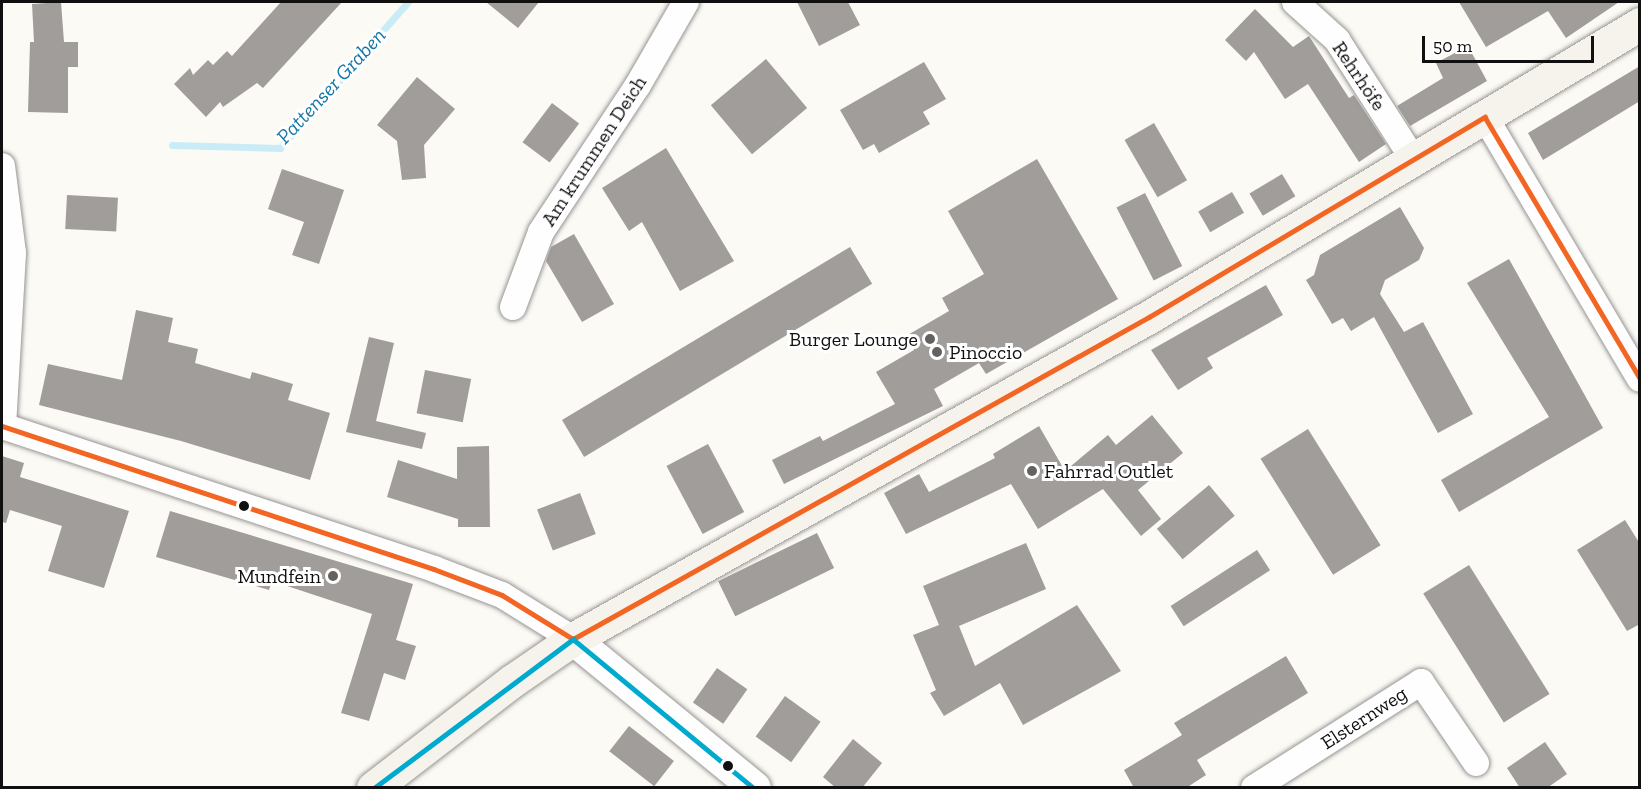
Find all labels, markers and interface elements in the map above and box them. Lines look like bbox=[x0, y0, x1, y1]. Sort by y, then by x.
water label: Pattenser Graben bbox=[271, 23, 391, 149]
scale bar bbox=[1425, 24, 1598, 62]
text: 50 m bbox=[1433, 35, 1472, 57]
street label: Rehrhöfe bbox=[1327, 37, 1391, 115]
street label: Am krummen Deich bbox=[536, 71, 652, 231]
place label: Burger Lounge bbox=[789, 327, 918, 351]
marker: Burger Lounge bbox=[923, 332, 937, 346]
place label: Pinoccio bbox=[949, 340, 1022, 364]
marker: Pinoccio bbox=[930, 345, 944, 359]
place label: Fahrrad Outlet bbox=[1044, 459, 1173, 483]
marker: Fahrrad Outlet bbox=[1025, 464, 1039, 478]
unlabelled marker bbox=[238, 500, 250, 512]
place label: Mundfein bbox=[237, 564, 321, 588]
marker: Mundfein bbox=[326, 569, 340, 583]
street label: Elsternweg bbox=[1317, 681, 1411, 755]
unlabelled marker bbox=[722, 760, 734, 772]

